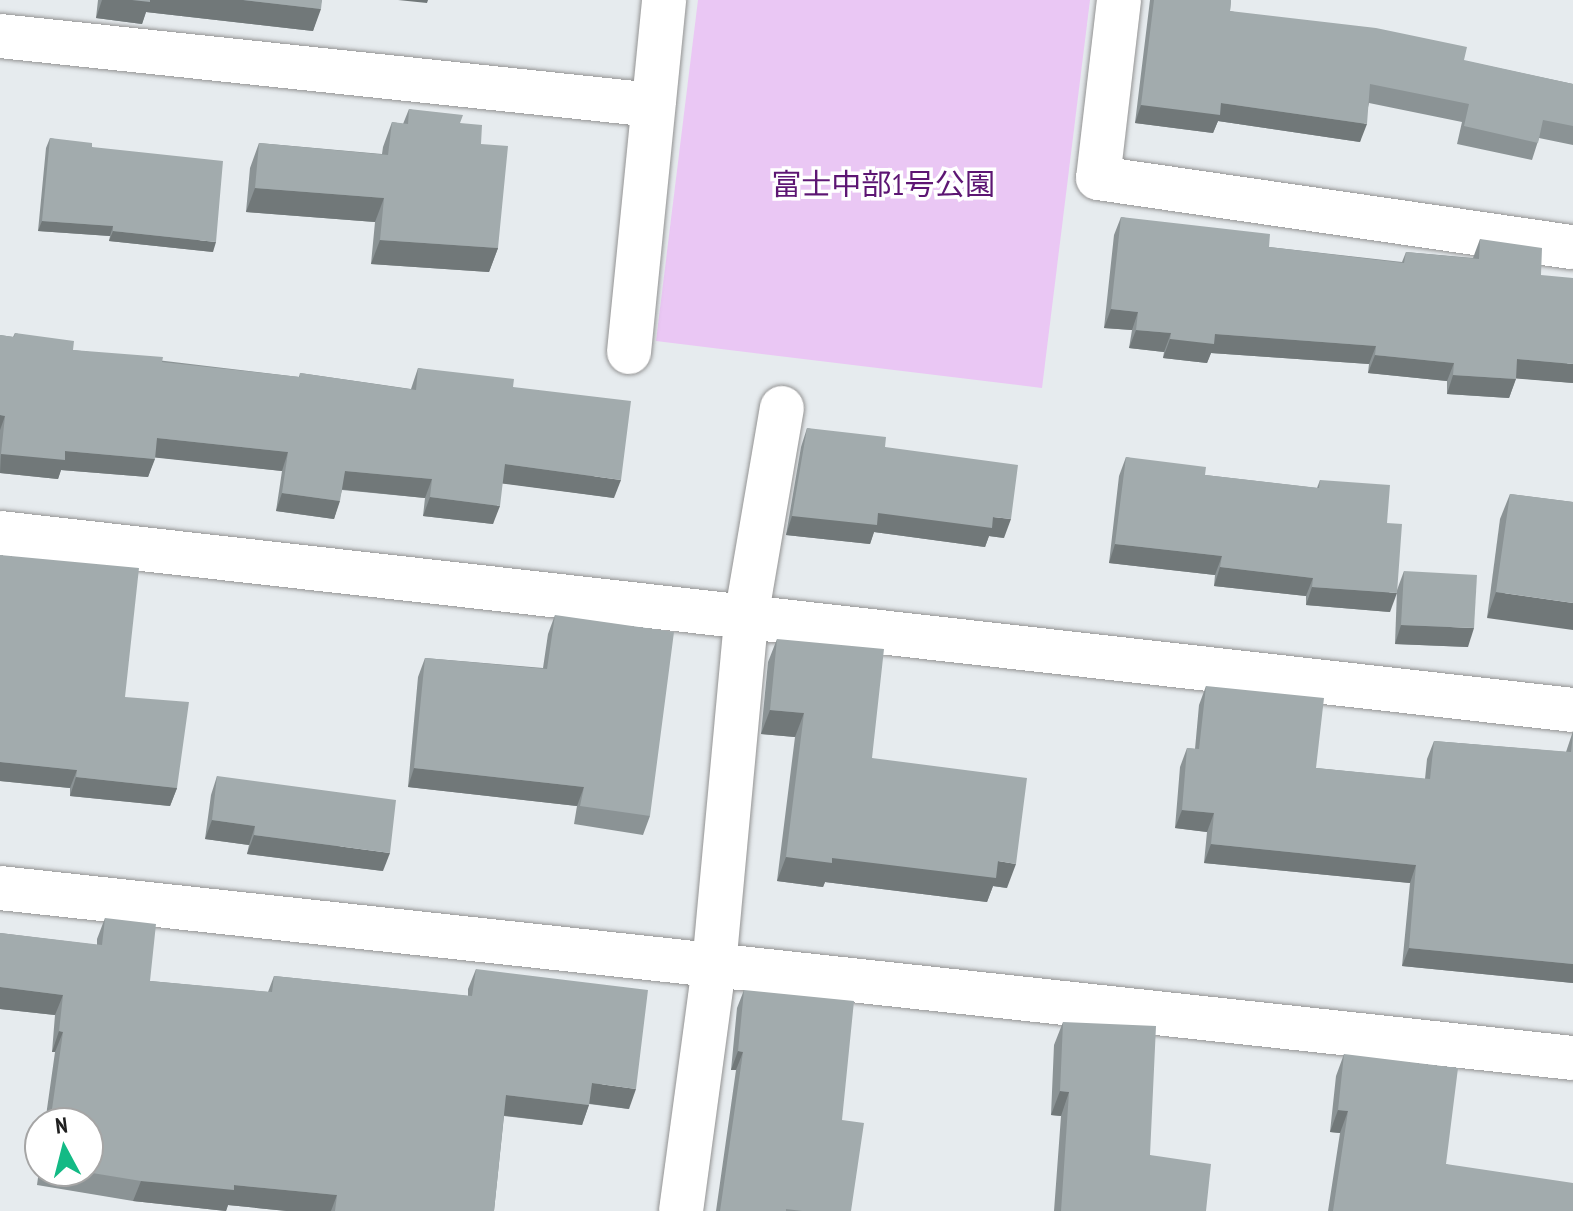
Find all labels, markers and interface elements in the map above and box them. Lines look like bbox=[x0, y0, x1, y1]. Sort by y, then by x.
park label: 富士中部1号公園 bbox=[771, 166, 995, 202]
north arrow bbox=[24, 1107, 104, 1187]
text: N bbox=[54, 1111, 69, 1140]

